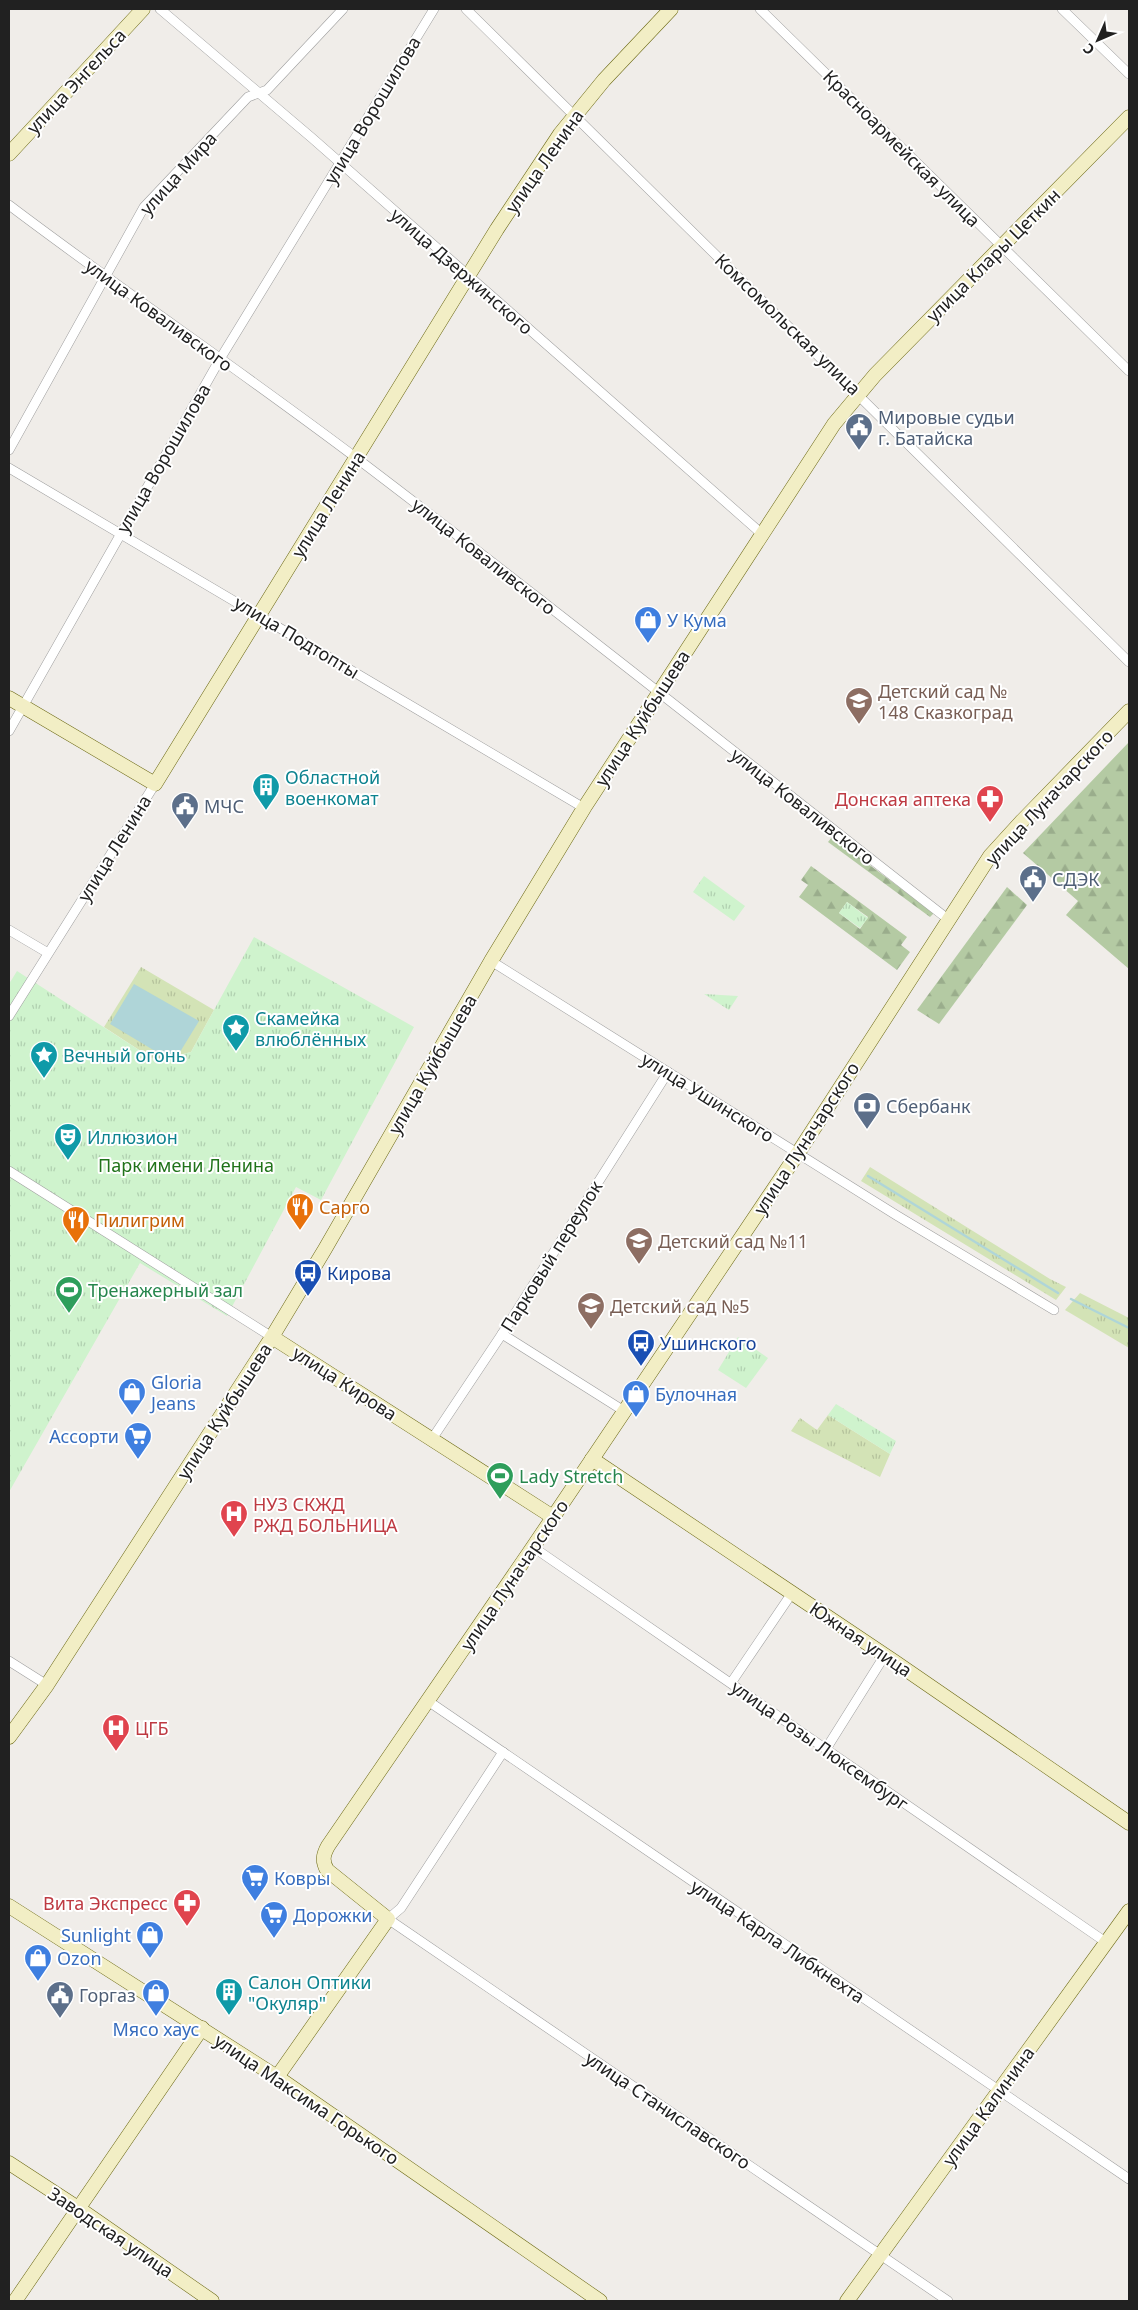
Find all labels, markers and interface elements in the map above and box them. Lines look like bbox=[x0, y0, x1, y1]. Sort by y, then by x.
north arrow bbox=[1073, 15, 1123, 65]
street label: улица Энгельса bbox=[21, 23, 131, 139]
street label: улица Ворошилова bbox=[318, 32, 426, 188]
text: С bbox=[1079, 40, 1098, 59]
street label: Красноармейская улица bbox=[818, 64, 986, 232]
street label: улица Ленина bbox=[499, 104, 589, 218]
street label: улица Мира bbox=[134, 126, 222, 220]
street label: улица Клары Цеткин bbox=[921, 183, 1065, 327]
street label: улица Дзержинского bbox=[386, 203, 538, 339]
street label: Комсомольская улица bbox=[710, 248, 866, 400]
street label: улица Коваливского bbox=[81, 253, 237, 377]
street label: улица Ворошилова bbox=[110, 379, 216, 537]
place label: Мировые судьи г. Батайска bbox=[878, 405, 1015, 450]
public building icon: Мировые судьи г. Батайска bbox=[844, 412, 874, 451]
street label: улица Ленина bbox=[286, 446, 370, 562]
street label: улица Коваливского bbox=[407, 492, 561, 620]
street label: улица Подтопты bbox=[230, 590, 364, 684]
shop icon: У Кума bbox=[633, 605, 663, 644]
place label: У Кума bbox=[667, 608, 727, 632]
street label: улица Куйбышева bbox=[589, 645, 695, 791]
place label: Детский сад № 148 Сказкоград bbox=[878, 679, 1013, 724]
school or university icon: Детский сад № 148 Сказкоград bbox=[844, 686, 874, 725]
street label: улица Луначарского bbox=[980, 724, 1118, 870]
street label: улица Коваливского bbox=[726, 742, 880, 870]
place label: Областной военкомат bbox=[285, 765, 380, 810]
building icon: Областной военкомат bbox=[251, 772, 281, 811]
pharmacy icon: Донская аптека bbox=[975, 784, 1005, 823]
place label: Донская аптека bbox=[835, 787, 971, 811]
street label: улица Ленина bbox=[72, 790, 156, 906]
public building icon: МЧС bbox=[170, 791, 200, 830]
place label: МЧС bbox=[204, 794, 244, 818]
public building icon: СДЭК bbox=[1018, 864, 1048, 903]
place label: СДЭК bbox=[1052, 867, 1100, 891]
street label: улица Куйбышева bbox=[382, 990, 482, 1138]
place label: Скамейка влюблённых bbox=[255, 1006, 367, 1051]
place icon: Скамейка влюблённых bbox=[221, 1013, 251, 1052]
place icon: Вечный огонь bbox=[29, 1040, 59, 1079]
place label: Вечный огонь bbox=[63, 1043, 186, 1067]
street label: улица Ушинского bbox=[637, 1047, 779, 1147]
street label: улица Луначарского bbox=[748, 1057, 864, 1219]
bank icon: Сбербанк bbox=[852, 1091, 882, 1130]
place label: Сбербанк bbox=[886, 1094, 971, 1118]
theatre icon: Иллюзион bbox=[53, 1122, 83, 1161]
place label: Иллюзион bbox=[87, 1125, 178, 1149]
park label: Парк имени Ленина bbox=[98, 1153, 274, 1177]
street label: Парковый переулок bbox=[495, 1176, 607, 1336]
restaurant icon: Сарго bbox=[285, 1192, 315, 1231]
place label: Сарго bbox=[319, 1195, 370, 1219]
restaurant icon: Пилигрим bbox=[61, 1205, 91, 1244]
place label: Пилигрим bbox=[95, 1208, 185, 1232]
school or university icon: Детский сад №11 bbox=[624, 1226, 654, 1265]
place label: Детский сад №11 bbox=[658, 1229, 808, 1253]
bus stop icon: Кирова bbox=[293, 1258, 323, 1297]
place label: Кирова bbox=[327, 1261, 391, 1285]
sports icon: Тренажерный зал bbox=[54, 1275, 84, 1314]
place label: Тренажерный зал bbox=[88, 1278, 243, 1302]
school or university icon: Детский сад №5 bbox=[576, 1291, 606, 1330]
place label: Детский сад №5 bbox=[610, 1294, 750, 1318]
bus stop icon: Ушинского bbox=[626, 1328, 656, 1367]
place label: Ушинского bbox=[660, 1331, 756, 1355]
street label: улица Куйбышева bbox=[171, 1338, 277, 1484]
street label: улица Кирова bbox=[288, 1340, 402, 1426]
place label: Gloria Jeans bbox=[149, 1370, 202, 1415]
shop icon: Gloria Jeans bbox=[117, 1377, 147, 1416]
shop icon: Булочная bbox=[621, 1379, 651, 1418]
place label: Булочная bbox=[655, 1382, 737, 1406]
supermarket icon: Ассорти bbox=[123, 1421, 153, 1460]
place label: Ассорти bbox=[49, 1424, 119, 1448]
sports icon: Lady Stretch bbox=[485, 1461, 515, 1500]
place label: Lady Stretch bbox=[519, 1464, 623, 1488]
place label: НУЗ СКЖД РЖД БОЛЬНИЦА bbox=[253, 1492, 398, 1537]
street label: улица Луначарского bbox=[455, 1495, 573, 1655]
hospital icon: НУЗ СКЖД РЖД БОЛЬНИЦА bbox=[219, 1499, 249, 1538]
street label: Южная улица bbox=[805, 1596, 917, 1682]
street label: улица Розы Люксембург bbox=[727, 1675, 913, 1815]
hospital icon: ЦГБ bbox=[101, 1713, 131, 1752]
place label: ЦГБ bbox=[135, 1716, 169, 1740]
supermarket icon: Ковры bbox=[240, 1863, 270, 1902]
place label: Ковры bbox=[274, 1866, 330, 1890]
street label: улица Карла Либкнехта bbox=[686, 1874, 870, 2008]
pharmacy icon: Вита Экспресс bbox=[172, 1888, 202, 1927]
place label: Вита Экспресс bbox=[43, 1891, 168, 1915]
supermarket icon: Дорожки bbox=[259, 1900, 289, 1939]
place label: Дорожки bbox=[293, 1903, 373, 1927]
shop icon: Sunlight bbox=[135, 1920, 165, 1959]
place label: Sunlight bbox=[61, 1923, 131, 1947]
shop icon: Ozon bbox=[23, 1943, 53, 1982]
place label: Ozon bbox=[57, 1946, 102, 1970]
place label: Салон Оптики "Окуляр" bbox=[248, 1970, 371, 2015]
building icon: Салон Оптики "Окуляр" bbox=[214, 1977, 244, 2016]
shop icon: Мясо хаус bbox=[141, 1978, 171, 2017]
public building icon: Горгаз bbox=[45, 1980, 75, 2019]
place label: Горгаз bbox=[79, 1983, 136, 2007]
place label: Мясо хаус bbox=[113, 2017, 200, 2041]
street label: улица Максима Горького bbox=[210, 2028, 404, 2170]
street label: улица Калинина bbox=[937, 2042, 1039, 2170]
street label: улица Станиславского bbox=[581, 2046, 755, 2174]
street label: Заводская улица bbox=[44, 2181, 178, 2283]

